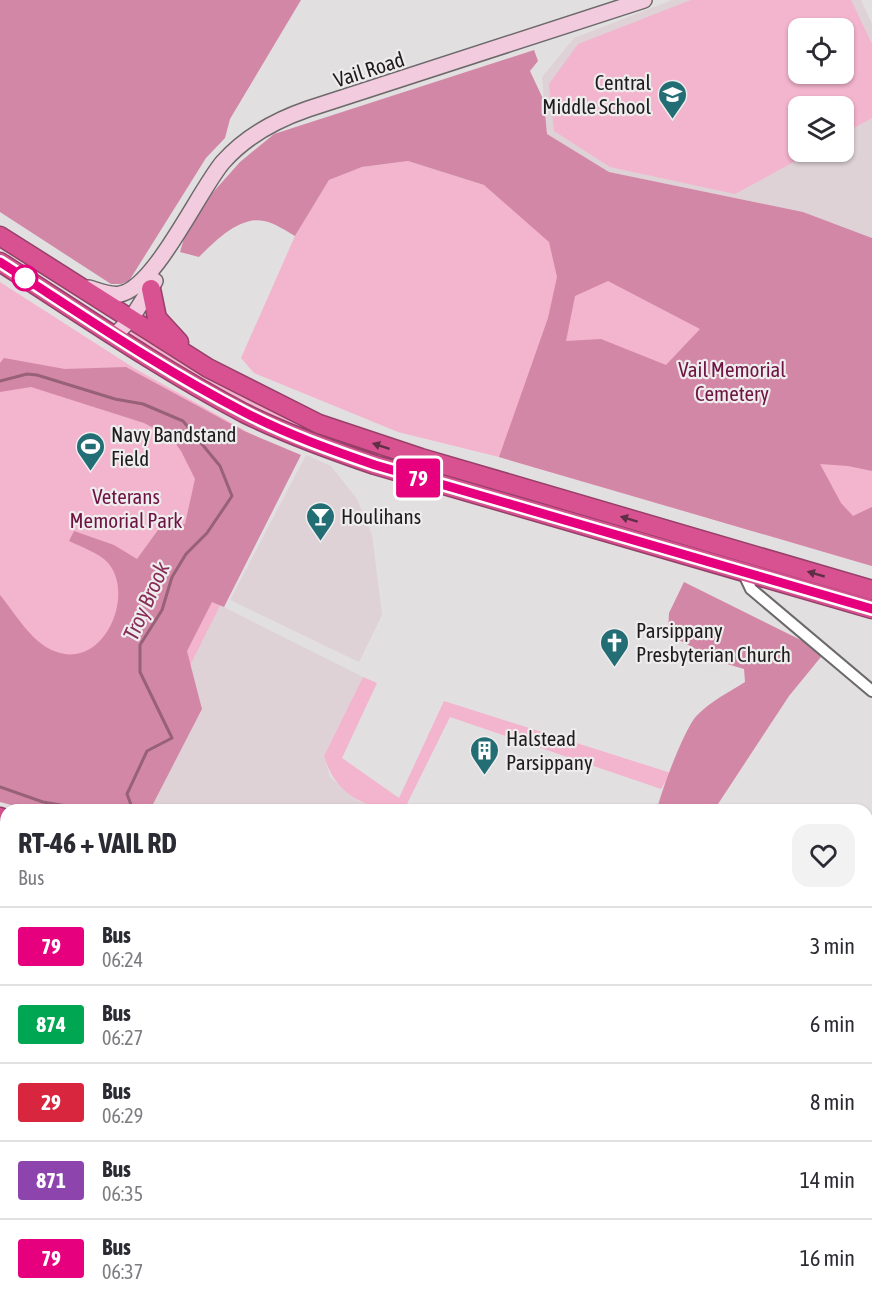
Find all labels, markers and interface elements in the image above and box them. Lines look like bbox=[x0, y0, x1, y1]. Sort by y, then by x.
map controls bbox=[788, 18, 854, 162]
button: locate bbox=[788, 18, 854, 84]
street label: Vail Road bbox=[331, 46, 407, 92]
place label: Central Middle School bbox=[542, 70, 651, 118]
school or university icon: Central Middle School bbox=[656, 78, 688, 120]
button: layers bbox=[788, 96, 854, 162]
unlabelled marker bbox=[12, 265, 38, 291]
park label: Vail Memorial Cemetery bbox=[678, 357, 786, 405]
place label: Navy Bandstand Field bbox=[111, 422, 237, 470]
sports icon: Navy Bandstand Field bbox=[74, 430, 106, 472]
one-way arrow bbox=[372, 441, 390, 450]
line badge: 79 bbox=[391, 458, 445, 498]
text: 79 bbox=[408, 466, 428, 490]
park label: Veterans Memorial Park bbox=[70, 484, 182, 532]
bar icon: Houlihans bbox=[304, 500, 336, 542]
place label: Houlihans bbox=[341, 504, 421, 528]
one-way arrow bbox=[620, 514, 638, 523]
water label: Troy Brook bbox=[117, 558, 175, 644]
one-way arrow bbox=[807, 569, 825, 578]
place label: Parsippany Presbyterian Church bbox=[636, 618, 791, 666]
church icon: Parsippany Presbyterian Church bbox=[599, 626, 631, 668]
place label: Halstead Parsippany bbox=[506, 726, 593, 774]
building icon: Halstead Parsippany bbox=[469, 734, 501, 776]
button: heart bbox=[792, 824, 855, 887]
text: RT-46 + VAIL RD bbox=[18, 827, 177, 859]
text: Bus bbox=[18, 866, 44, 889]
text: Bus bbox=[102, 922, 131, 948]
text: 3 min bbox=[810, 933, 855, 959]
text: 79 bbox=[41, 934, 61, 958]
text: 06:24 bbox=[102, 948, 143, 971]
text: Bus bbox=[102, 1000, 131, 1026]
text: 6 min bbox=[810, 1011, 855, 1037]
text: 874 bbox=[36, 1012, 66, 1036]
text: 06:27 bbox=[102, 1026, 143, 1049]
text: Bus bbox=[102, 1078, 131, 1104]
text: 8 min bbox=[810, 1089, 855, 1115]
text: 29 bbox=[41, 1090, 61, 1114]
text: 06:29 bbox=[102, 1104, 143, 1127]
text: Bus bbox=[102, 1156, 131, 1182]
text: 14 min bbox=[800, 1167, 855, 1193]
text: 871 bbox=[36, 1168, 66, 1192]
text: 06:35 bbox=[102, 1182, 143, 1205]
text: Bus bbox=[102, 1234, 131, 1260]
text: 16 min bbox=[800, 1245, 855, 1271]
text: 79 bbox=[41, 1246, 61, 1270]
text: 06:37 bbox=[102, 1260, 143, 1283]

